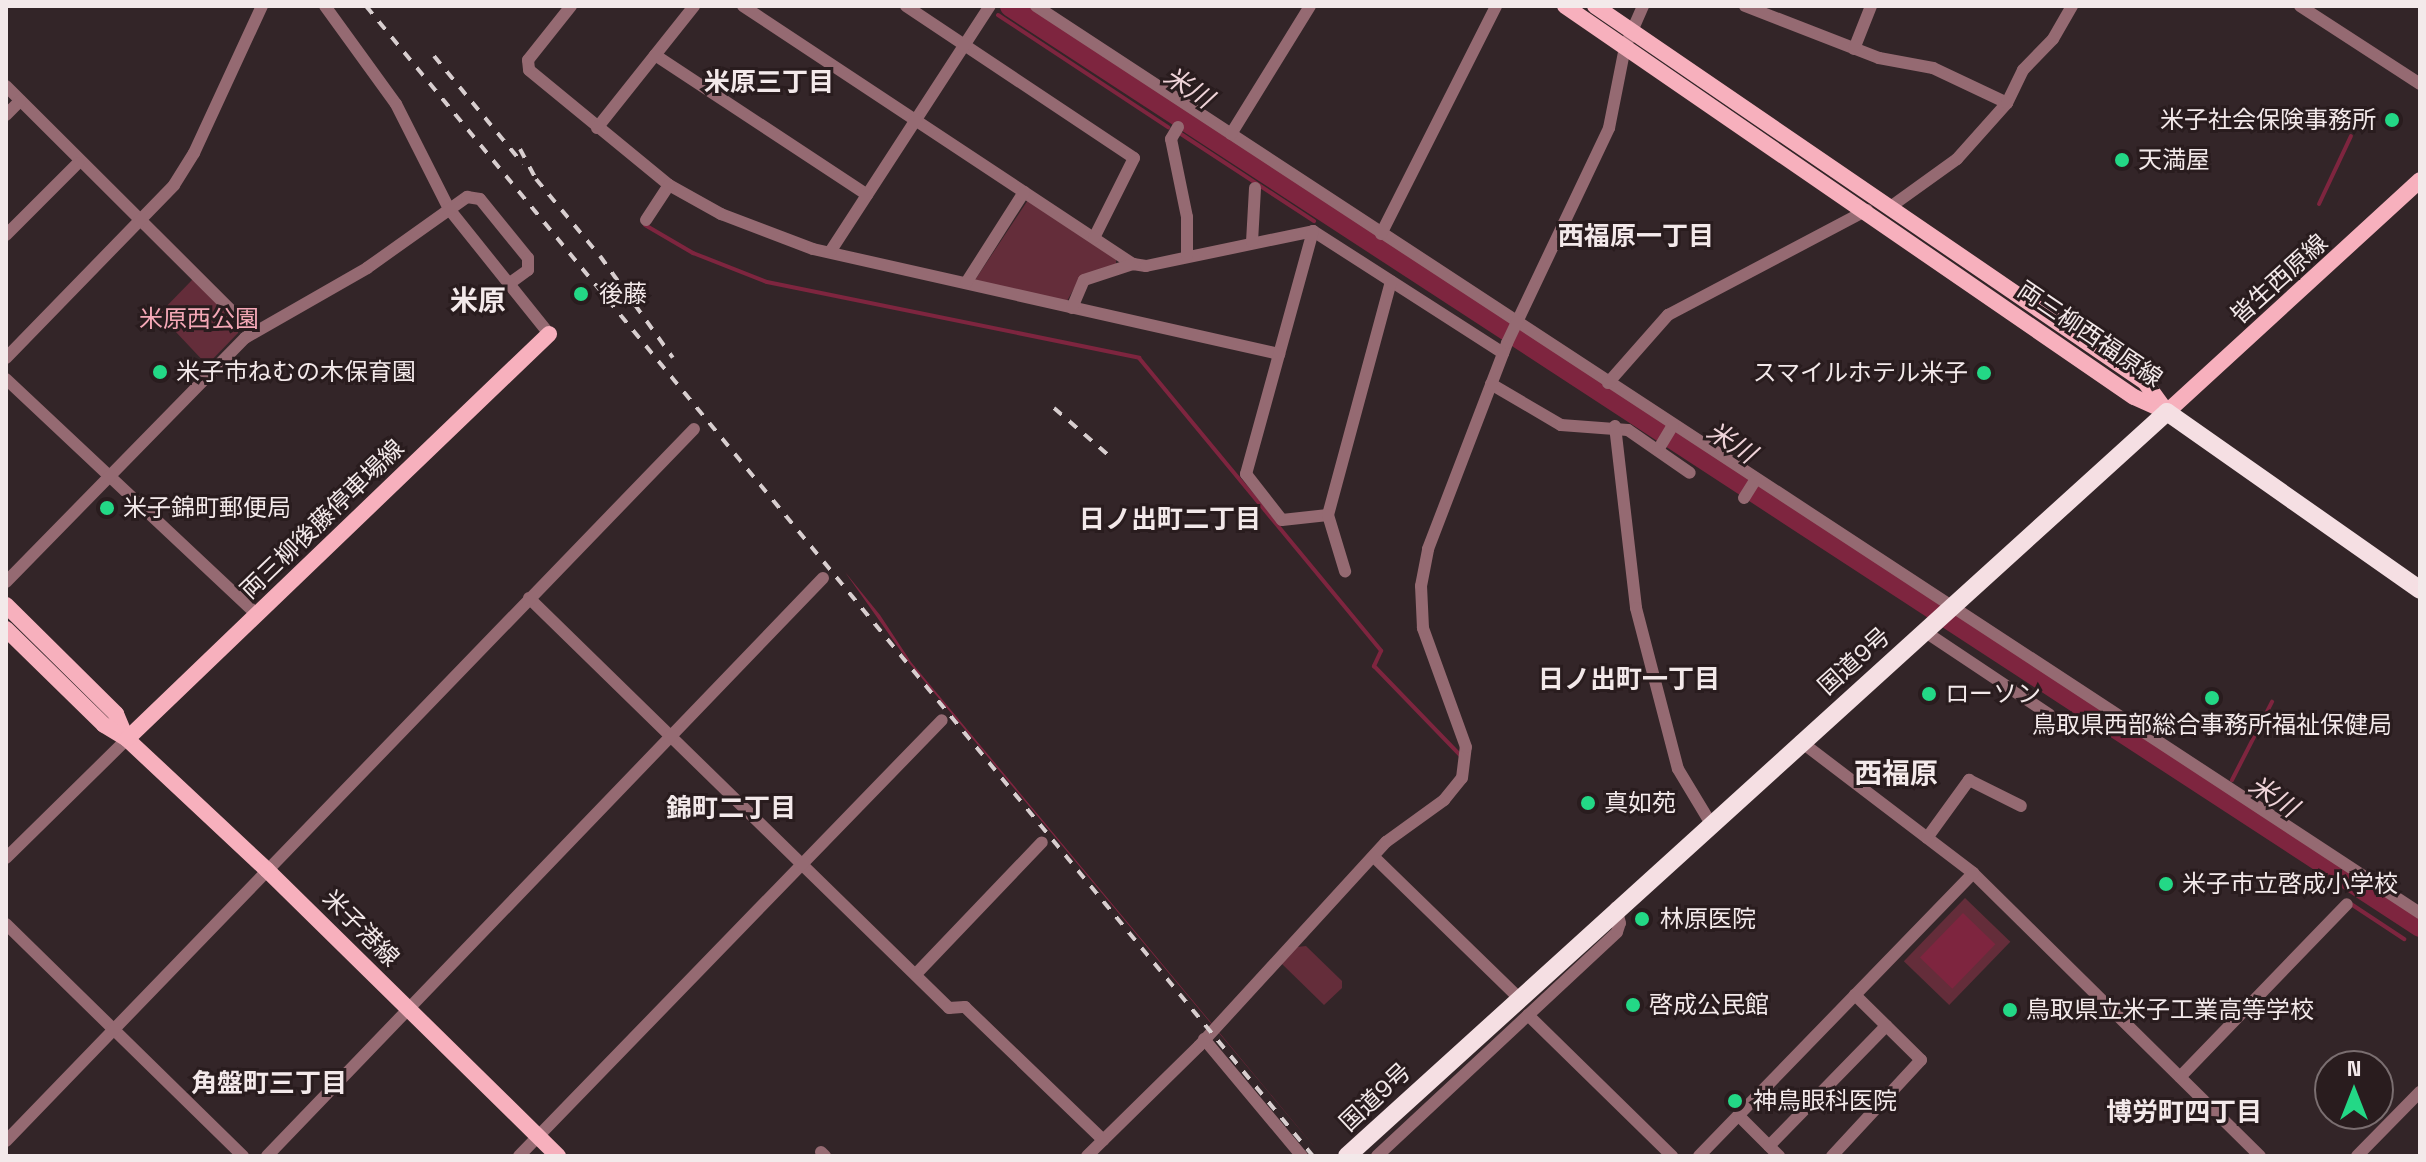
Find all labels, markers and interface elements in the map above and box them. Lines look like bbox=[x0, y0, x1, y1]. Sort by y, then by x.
water label: 米川 bbox=[1158, 61, 1218, 115]
district label: 米原三丁目 bbox=[704, 67, 834, 99]
place label: 米子社会保険事務所 bbox=[2160, 106, 2376, 134]
marker: 米子社会保険事務所 bbox=[2383, 111, 2401, 129]
place label: 天満屋 bbox=[2138, 146, 2210, 174]
marker: 天満屋 bbox=[2113, 151, 2131, 169]
district label: 西福原一丁目 bbox=[1558, 221, 1714, 253]
street label: 皆生西原線 bbox=[2225, 228, 2333, 330]
street label: 両三柳西福原線 bbox=[2012, 275, 2168, 393]
place label: 後藤 bbox=[599, 280, 647, 308]
district label: 米原 bbox=[450, 283, 506, 317]
marker: 後藤 bbox=[570, 283, 592, 305]
park label: 米原西公園 bbox=[139, 305, 259, 333]
place label: 米子市ねむの木保育園 bbox=[176, 358, 416, 386]
place label: スマイルホテル米子 bbox=[1752, 359, 1968, 387]
marker: 米子市ねむの木保育園 bbox=[151, 363, 169, 381]
marker: スマイルホテル米子 bbox=[1975, 364, 1993, 382]
water label: 米川 bbox=[1701, 416, 1761, 470]
street label: 両三柳後藤停車場線 bbox=[234, 434, 410, 604]
place label: 米子錦町郵便局 bbox=[123, 494, 291, 522]
marker: 米子錦町郵便局 bbox=[98, 499, 116, 517]
district label: 日ノ出町二丁目 bbox=[1079, 504, 1261, 536]
street label: 国道9号 bbox=[1812, 621, 1896, 701]
district label: 日ノ出町一丁目 bbox=[1538, 664, 1720, 696]
place label: ローソン bbox=[1945, 680, 2041, 708]
marker: ローソン bbox=[1920, 685, 1938, 703]
marker: 鳥取県西部総合事務所福祉保健局 bbox=[2203, 689, 2221, 707]
place label: 鳥取県西部総合事務所福祉保健局 bbox=[2032, 711, 2392, 739]
district label: 西福原 bbox=[1854, 756, 1938, 790]
water label: 米川 bbox=[2243, 770, 2303, 824]
place label: 真如苑 bbox=[1604, 789, 1676, 817]
district label: 錦町二丁目 bbox=[666, 793, 796, 825]
marker: 真如苑 bbox=[1579, 794, 1597, 812]
place label: 米子市立啓成小学校 bbox=[2182, 870, 2398, 898]
marker: 米子市立啓成小学校 bbox=[2157, 875, 2175, 893]
street label: 米子港線 bbox=[317, 884, 405, 972]
place label: 林原医院 bbox=[1660, 905, 1756, 933]
marker: 林原医院 bbox=[1631, 908, 1653, 930]
place label: 啓成公民館 bbox=[1649, 991, 1769, 1019]
marker: 啓成公民館 bbox=[1624, 996, 1642, 1014]
place label: 鳥取県立米子工業高等学校 bbox=[2026, 996, 2314, 1024]
marker: 鳥取県立米子工業高等学校 bbox=[2001, 1001, 2019, 1019]
north arrow bbox=[2314, 1050, 2394, 1130]
text: N bbox=[2347, 1054, 2361, 1082]
street label: 国道9号 bbox=[1333, 1057, 1417, 1137]
district label: 角盤町三丁目 bbox=[191, 1068, 347, 1100]
place label: 神鳥眼科医院 bbox=[1753, 1087, 1897, 1115]
marker: 神鳥眼科医院 bbox=[1724, 1090, 1746, 1112]
district label: 博労町四丁目 bbox=[2106, 1097, 2262, 1129]

